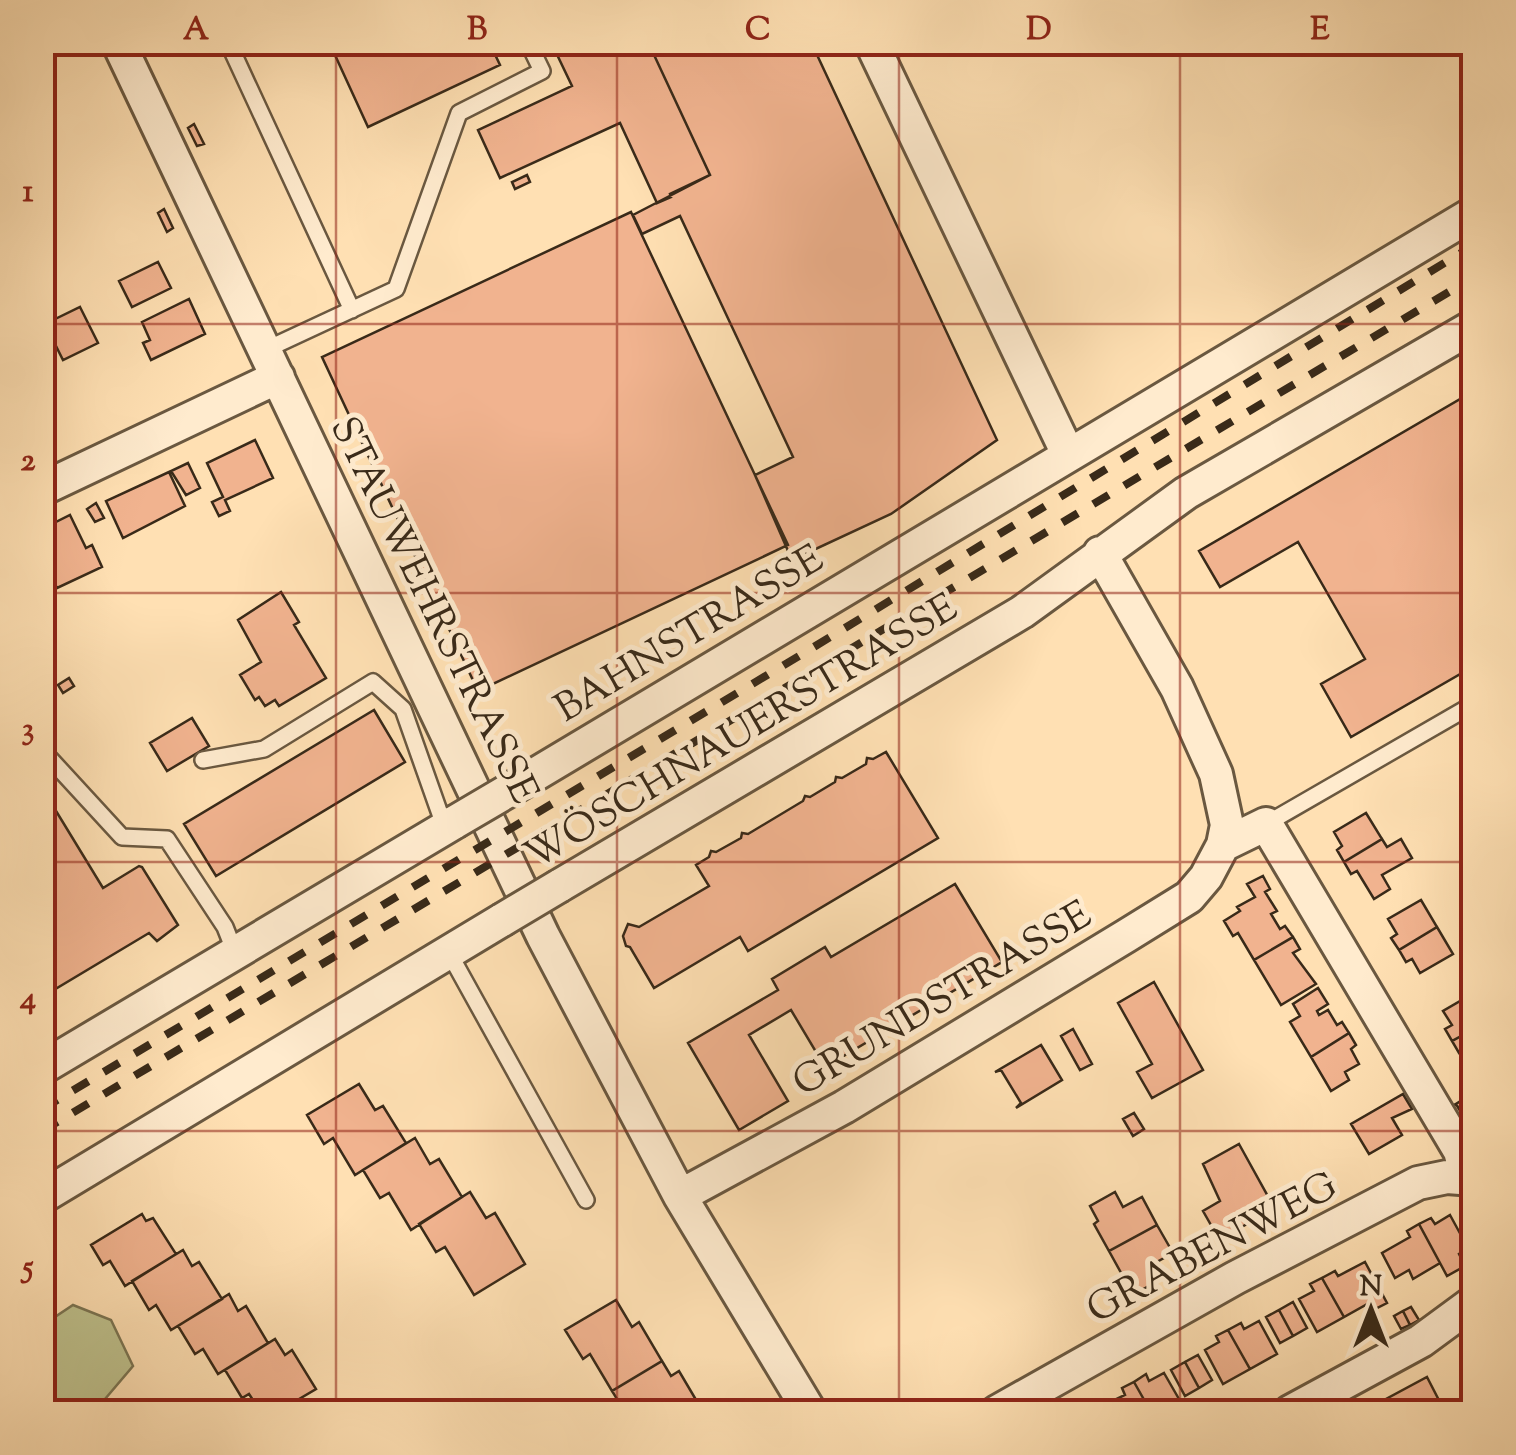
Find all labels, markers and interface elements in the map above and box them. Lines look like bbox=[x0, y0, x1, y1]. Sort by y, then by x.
text: A bbox=[183, 8, 209, 54]
text: B bbox=[467, 8, 487, 54]
text: C bbox=[745, 8, 771, 54]
text: D bbox=[1026, 8, 1052, 54]
text: E bbox=[1310, 8, 1330, 54]
text: 1 bbox=[23, 170, 34, 216]
street label: STAUWEHRSTRASSE bbox=[313, 408, 550, 814]
text: 2 bbox=[21, 439, 36, 485]
street label: BAHNSTRASSE bbox=[545, 533, 835, 739]
street label: WÖSCHNAUERSTRASSE bbox=[515, 582, 970, 886]
text: 3 bbox=[22, 708, 34, 754]
street label: GRUNDSTRASSE bbox=[783, 889, 1104, 1113]
text: 4 bbox=[19, 977, 36, 1023]
street label: GRABENWEG bbox=[1078, 1160, 1349, 1340]
text: 5 bbox=[20, 1246, 34, 1292]
north arrow bbox=[1321, 1260, 1421, 1360]
text: N bbox=[1360, 1268, 1382, 1308]

